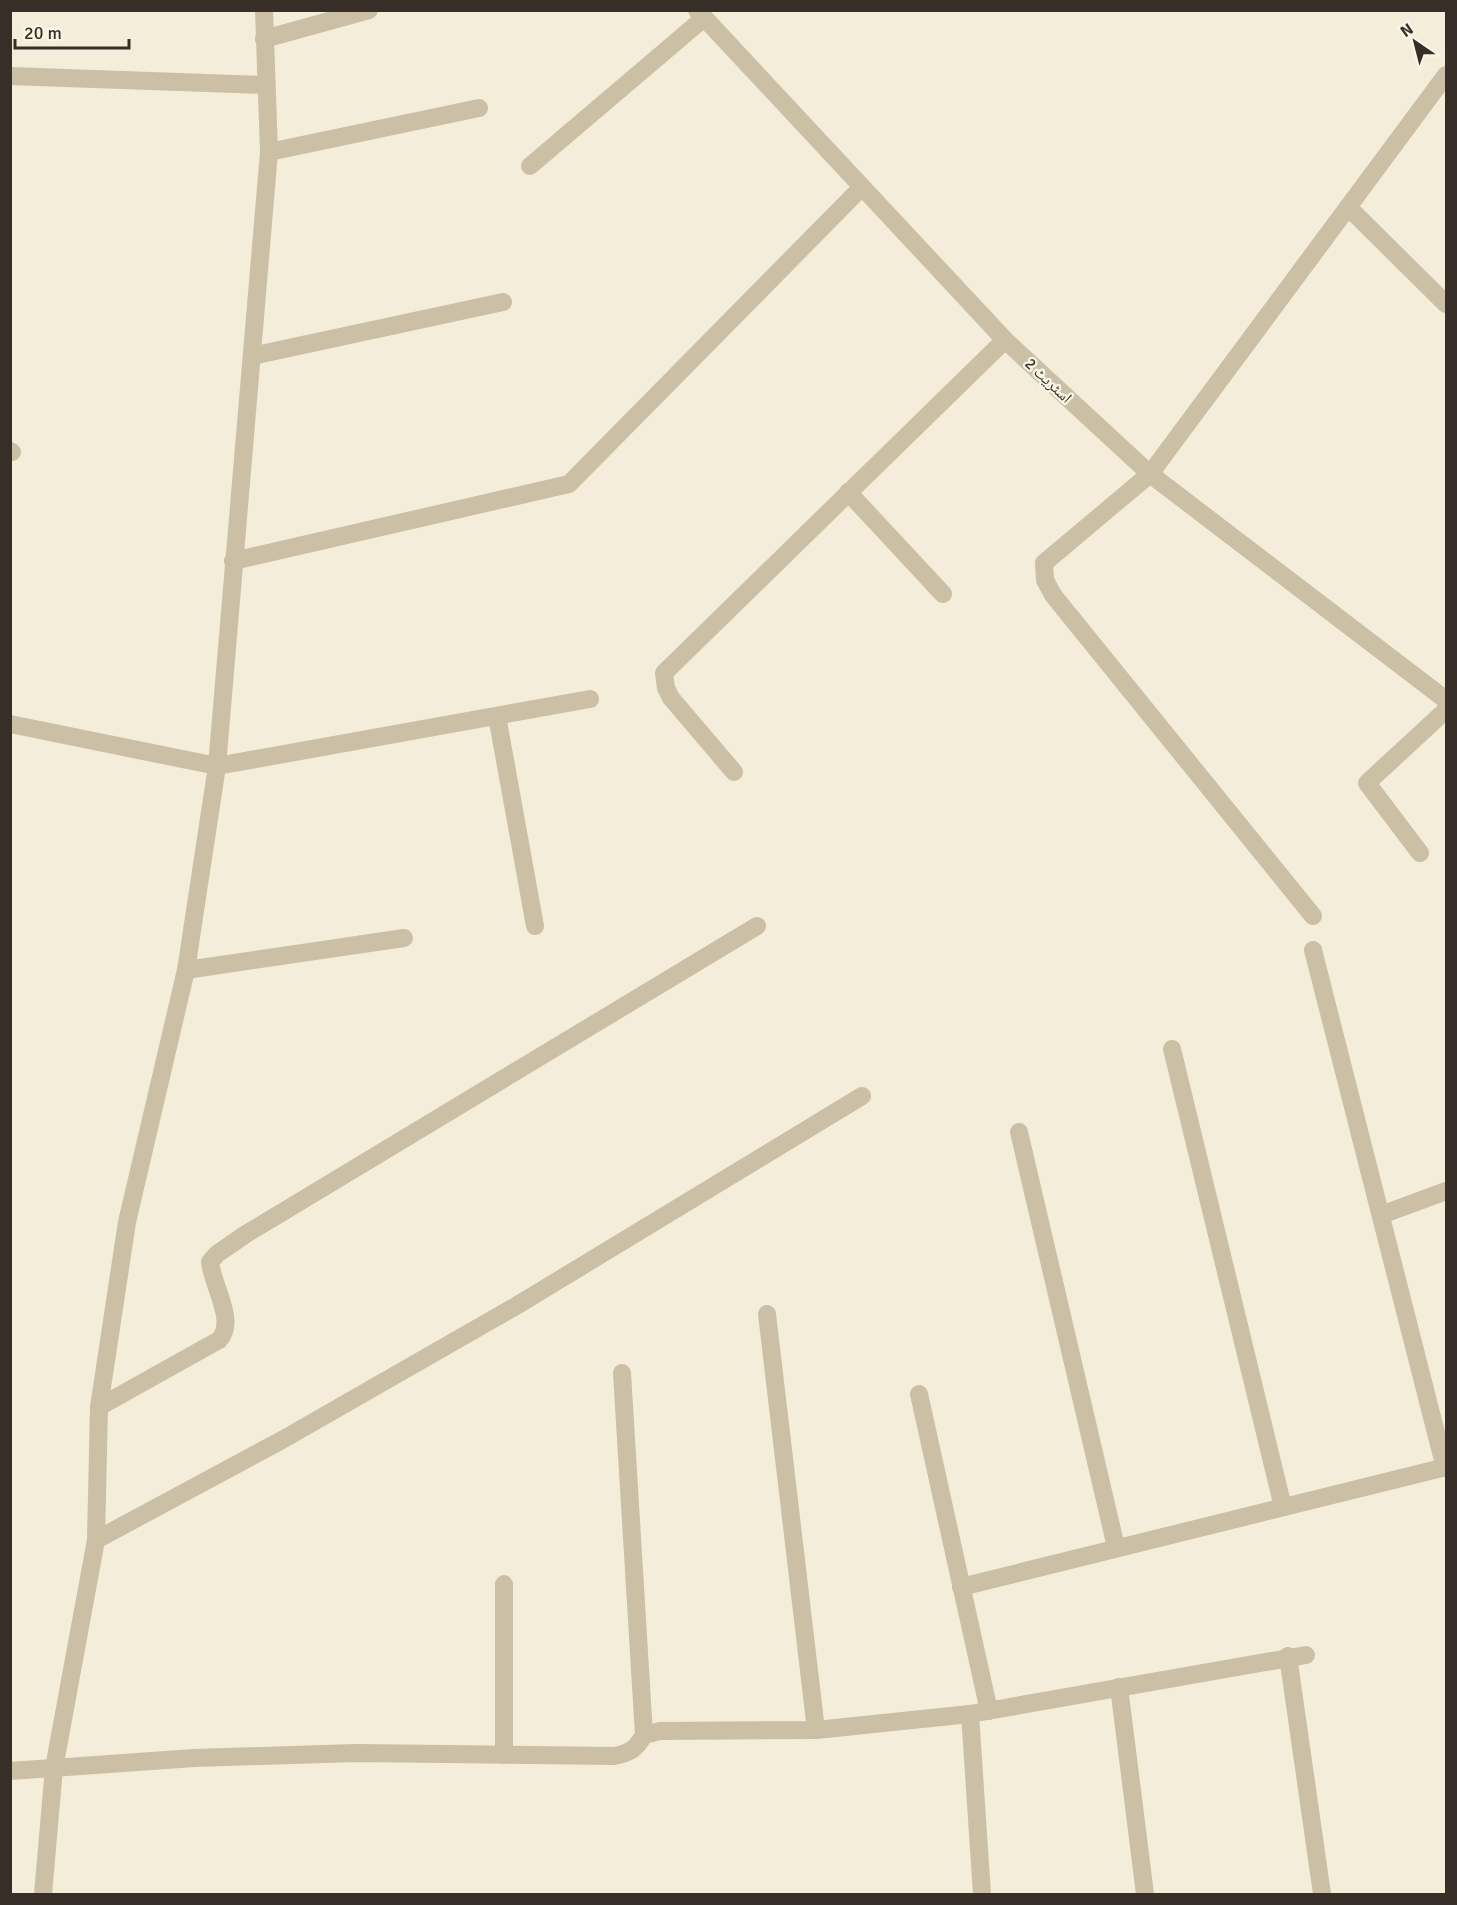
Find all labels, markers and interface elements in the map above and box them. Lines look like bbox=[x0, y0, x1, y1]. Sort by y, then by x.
scale bar bbox=[15, 12, 129, 50]
north arrow bbox=[1385, 12, 1445, 72]
text: N bbox=[1397, 19, 1417, 42]
text: 20 m bbox=[24, 22, 62, 44]
street label: اسٹریٹ 2 bbox=[1021, 354, 1076, 408]

